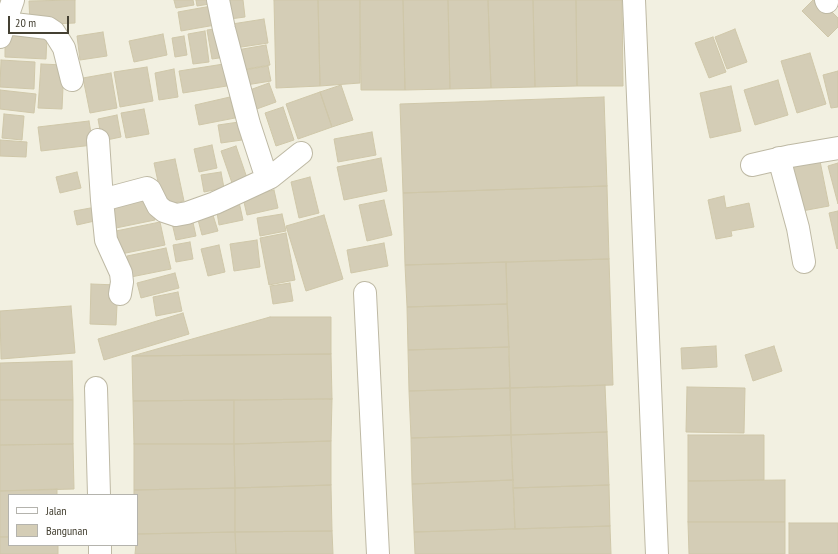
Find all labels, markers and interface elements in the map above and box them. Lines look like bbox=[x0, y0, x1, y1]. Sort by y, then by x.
scale bar bbox=[10, 8, 71, 34]
text: 20 m bbox=[15, 15, 36, 30]
legend bbox=[8, 494, 138, 546]
text: Jalan bbox=[46, 503, 67, 518]
text: Bangunan bbox=[46, 523, 87, 538]

